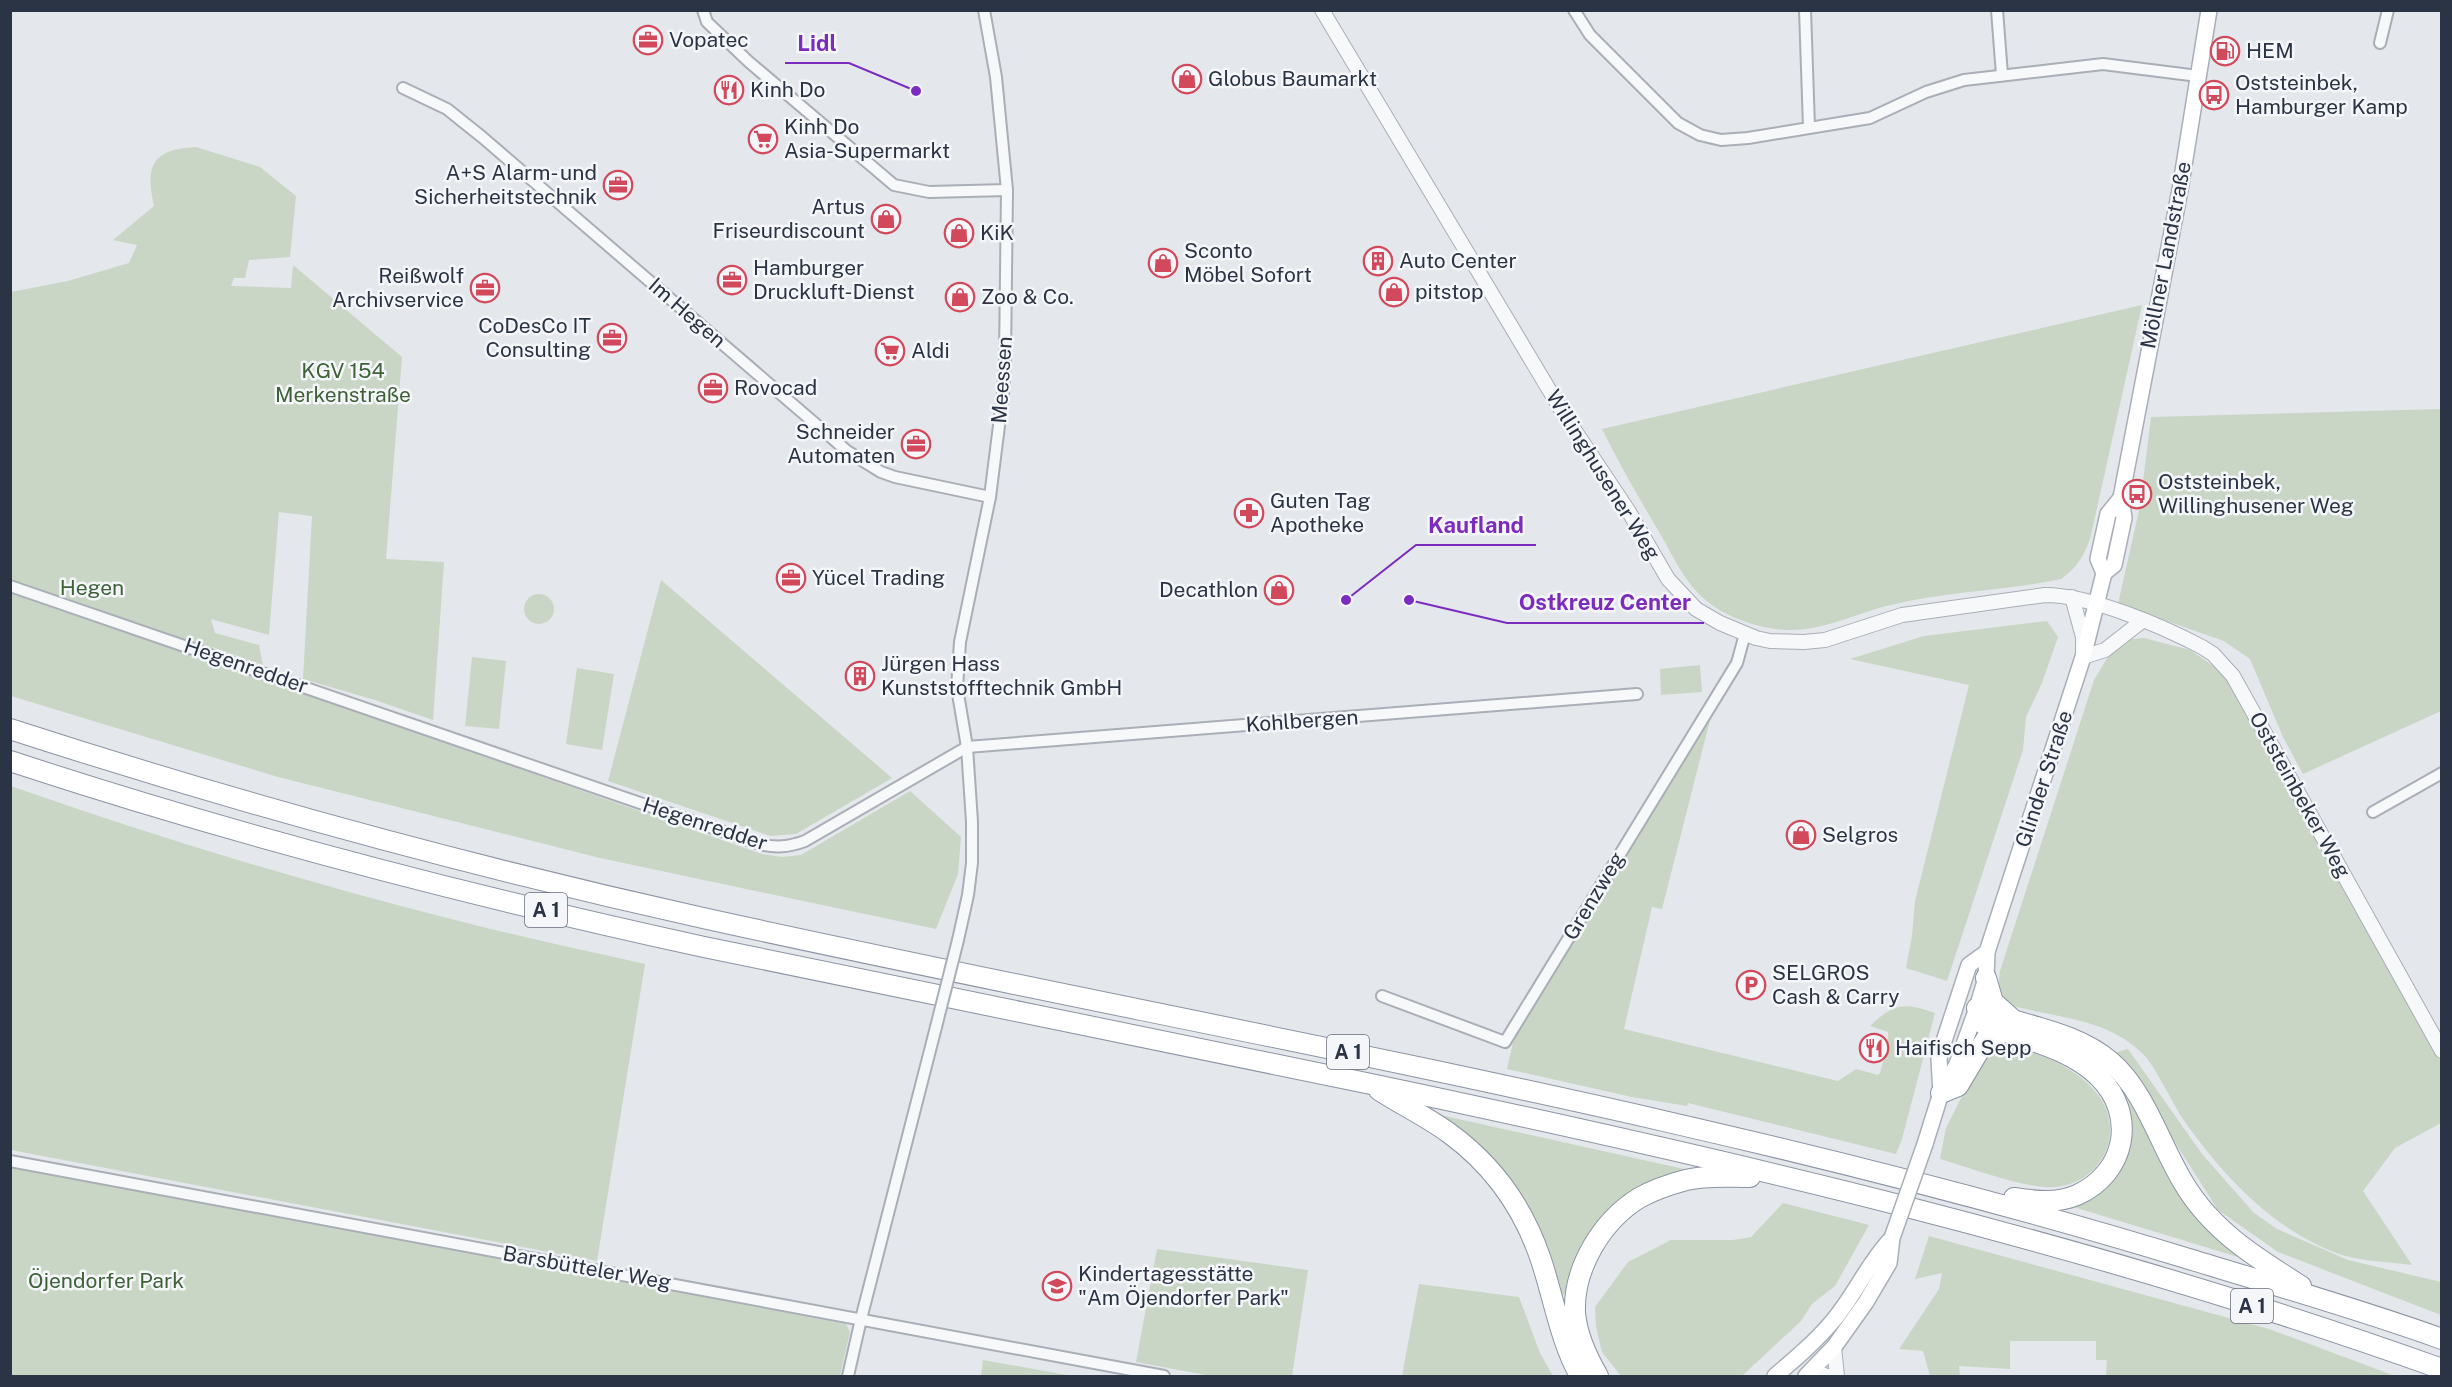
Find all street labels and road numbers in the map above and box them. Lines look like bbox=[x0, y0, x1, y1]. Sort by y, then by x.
street label: Möllner Landstraße bbox=[2135, 159, 2196, 351]
street label: Im Hegen bbox=[644, 272, 731, 353]
street label: Meessen bbox=[986, 335, 1017, 424]
street label: Willinghusener Weg bbox=[1541, 385, 1666, 564]
street label: Hegenredder bbox=[181, 633, 312, 698]
street label: Kohlbergen bbox=[1245, 704, 1359, 737]
street label: Glinder Straße bbox=[2010, 707, 2077, 850]
street label: Oststeinbeker Weg bbox=[2244, 707, 2356, 882]
street label: Hegenredder bbox=[640, 792, 771, 855]
street label: Grenzweg bbox=[1558, 847, 1630, 944]
road number: A 1 bbox=[525, 893, 567, 927]
road number: A 1 bbox=[1327, 1035, 1369, 1069]
street label: Barsbütteler Weg bbox=[501, 1240, 673, 1295]
road number: A 1 bbox=[2231, 1289, 2273, 1323]

